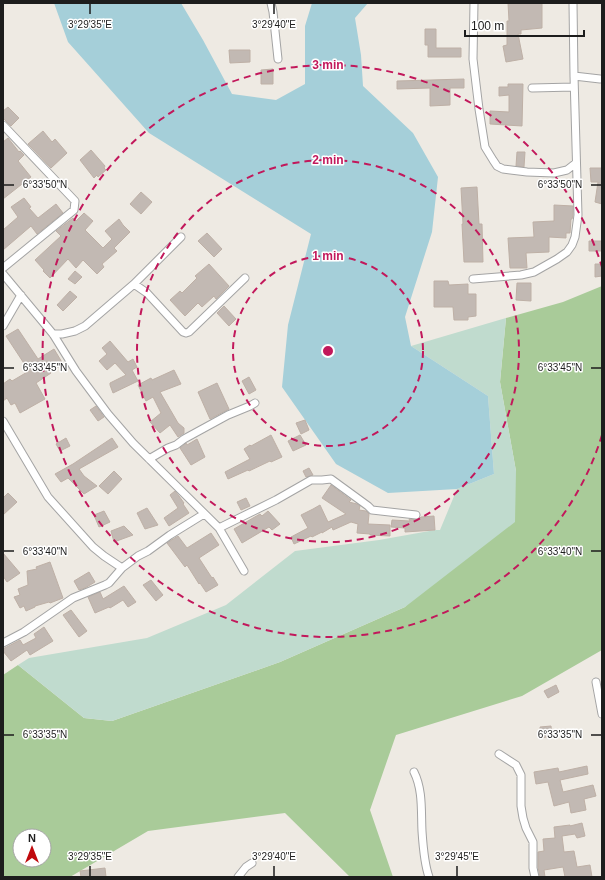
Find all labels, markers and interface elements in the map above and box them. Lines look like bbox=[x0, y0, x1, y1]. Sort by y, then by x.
scale bar bbox=[465, 12, 584, 38]
text: 3°29'35"E bbox=[68, 19, 112, 30]
text: 3°29'40"E bbox=[252, 19, 296, 30]
text: 100 m bbox=[471, 19, 504, 33]
text: 3 min bbox=[312, 58, 344, 72]
text: 2 min bbox=[312, 153, 344, 167]
text: 6°33'50"N bbox=[23, 179, 67, 190]
text: 6°33'50"N bbox=[538, 179, 582, 190]
text: 1 min bbox=[312, 249, 344, 263]
centre of rings bbox=[321, 344, 335, 358]
text: 6°33'45"N bbox=[23, 362, 67, 373]
text: 6°33'45"N bbox=[538, 362, 582, 373]
text: 6°33'40"N bbox=[23, 546, 67, 557]
text: 6°33'40"N bbox=[538, 546, 582, 557]
text: 6°33'35"N bbox=[23, 729, 67, 740]
text: 6°33'35"N bbox=[538, 729, 582, 740]
north arrow bbox=[12, 828, 52, 868]
text: N bbox=[28, 832, 36, 844]
text: 3°29'35"E bbox=[68, 851, 112, 862]
text: 3°29'40"E bbox=[252, 851, 296, 862]
text: 3°29'45"E bbox=[435, 851, 479, 862]

